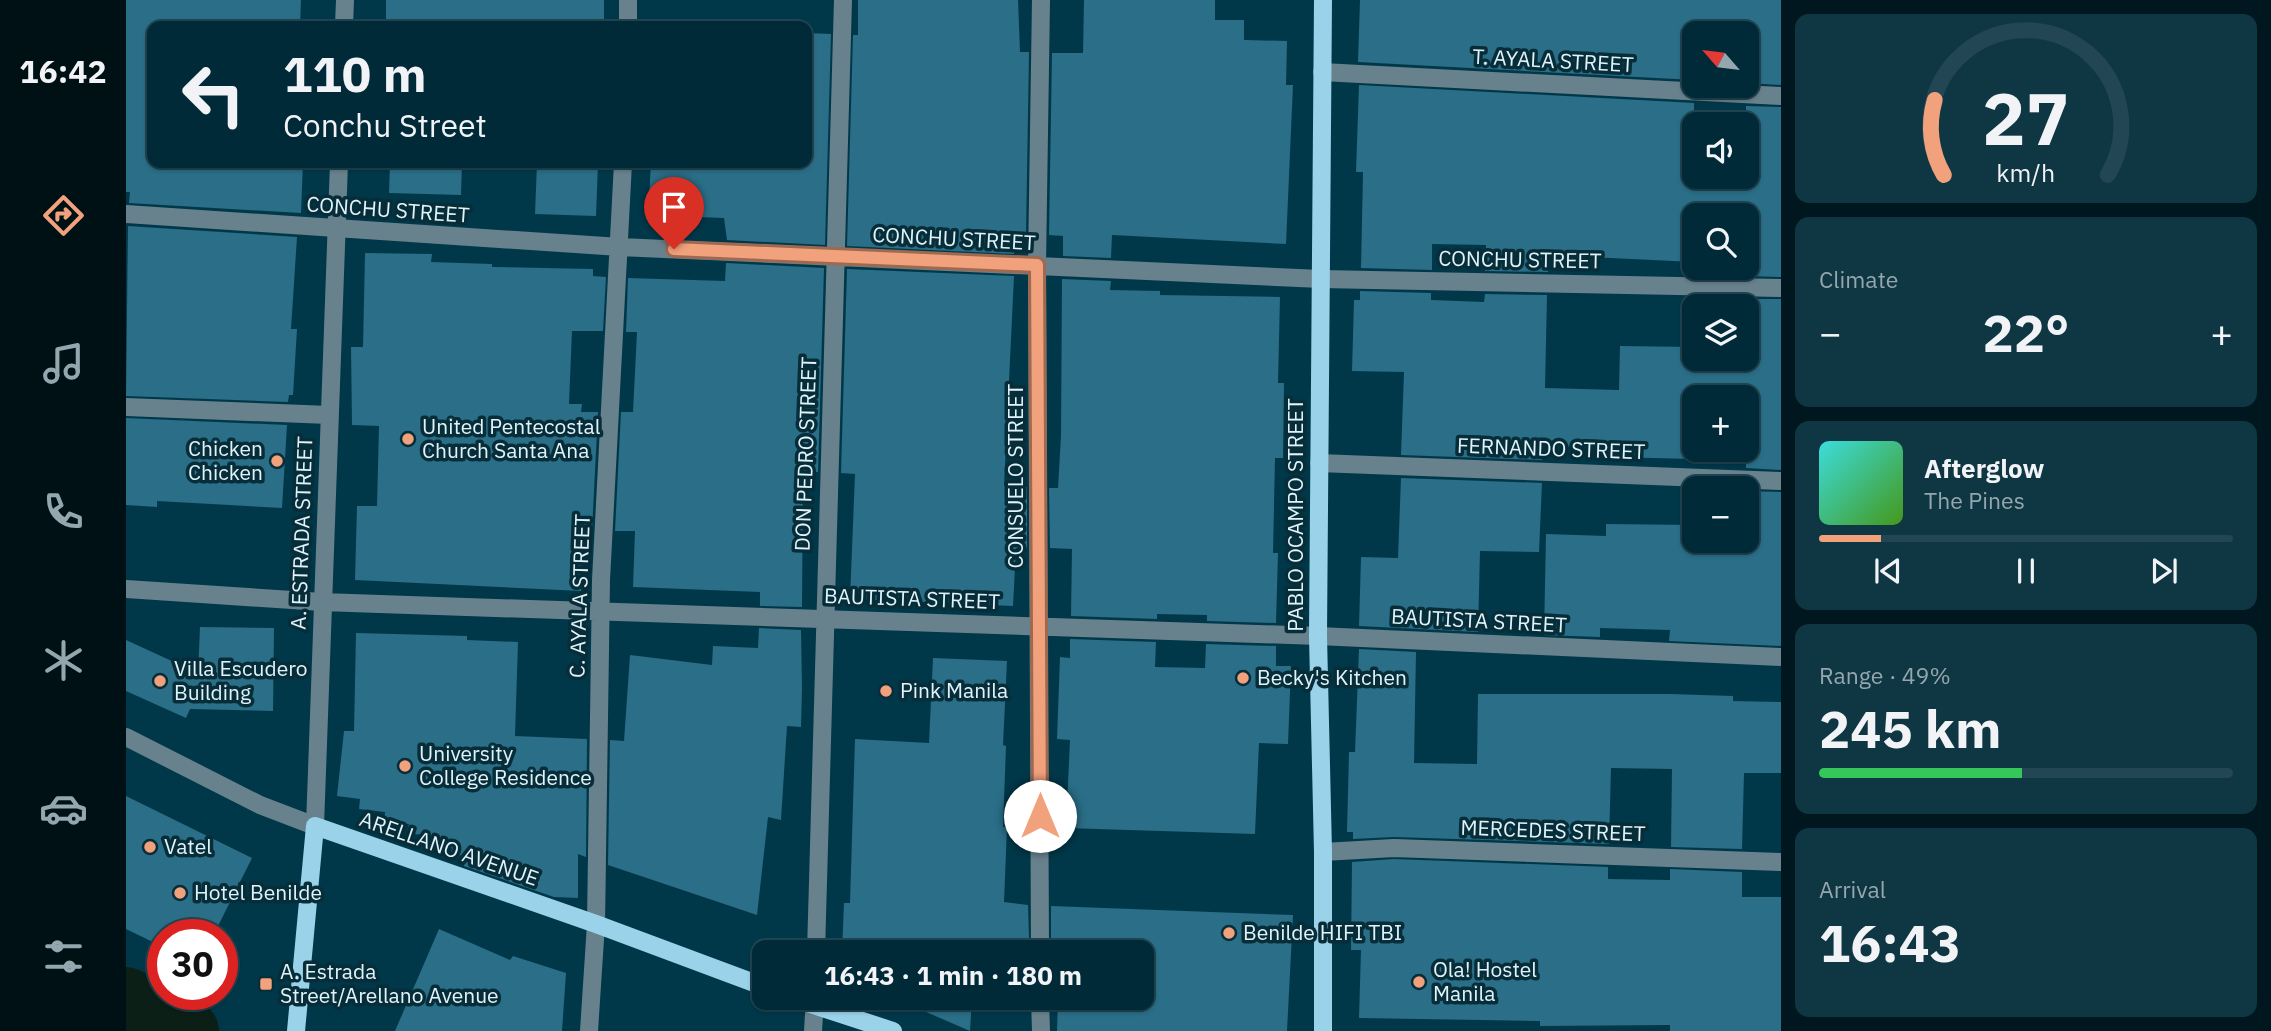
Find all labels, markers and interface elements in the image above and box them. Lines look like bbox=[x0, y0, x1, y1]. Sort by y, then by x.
north arrow bbox=[1682, 21, 1759, 98]
map controls bbox=[1682, 21, 1759, 553]
text: 110 m bbox=[283, 42, 427, 105]
street label: T. AYALA STREET bbox=[1472, 42, 1634, 78]
icon: left bbox=[168, 49, 259, 140]
text: 16:42 bbox=[19, 50, 107, 92]
text: 27 bbox=[1982, 70, 2070, 165]
text: Conchu Street bbox=[283, 104, 487, 146]
button: sound bbox=[1682, 112, 1759, 189]
text: km/h bbox=[1997, 156, 2055, 189]
pin bbox=[644, 177, 704, 249]
icon: arrive bbox=[655, 188, 693, 226]
street label: CONCHU STREET bbox=[306, 189, 471, 229]
icon: directions bbox=[39, 191, 88, 240]
button: search bbox=[1682, 203, 1759, 280]
street label: CONCHU STREET bbox=[872, 220, 1036, 256]
street label: CONCHU STREET bbox=[1438, 244, 1602, 274]
text: Climate bbox=[1819, 264, 1898, 294]
button: layers bbox=[1682, 294, 1759, 371]
text: 22° bbox=[1983, 299, 2069, 366]
text: − bbox=[1819, 308, 1842, 357]
text: + bbox=[2210, 308, 2233, 357]
icon: music bbox=[39, 339, 88, 388]
street label: DON PEDRO STREET bbox=[788, 356, 822, 552]
street label: CONSUELO STREET bbox=[1001, 384, 1029, 568]
button: + bbox=[1682, 385, 1759, 462]
street label: PABLO OCAMPO STREET bbox=[1281, 398, 1309, 632]
place label: United Pentecostal Church Santa Ana bbox=[422, 412, 601, 464]
marker: United Pentecostal Church Santa Ana bbox=[400, 431, 416, 447]
street label: FERNANDO STREET bbox=[1456, 431, 1646, 465]
place label: Chicken Chicken bbox=[188, 434, 263, 486]
street label: A. ESTRADA STREET bbox=[284, 436, 318, 630]
text: Afterglow bbox=[1924, 451, 2044, 485]
marker: Chicken Chicken bbox=[269, 453, 285, 469]
button: − bbox=[1682, 476, 1759, 553]
text: The Pines bbox=[1924, 485, 2025, 515]
icon: phone bbox=[39, 487, 88, 536]
street label: C. AYALA STREET bbox=[562, 514, 596, 678]
icon: previous bbox=[1869, 552, 1907, 590]
icon: pause bbox=[2007, 552, 2045, 590]
icon: next bbox=[2145, 552, 2183, 590]
street label: BAUTISTA STREET bbox=[824, 581, 1001, 615]
street label: BAUTISTA STREET bbox=[1390, 601, 1568, 639]
icon: climate bbox=[39, 636, 88, 685]
place label: Villa Escudero Building bbox=[174, 654, 308, 706]
text: Range · 49% bbox=[1819, 660, 1951, 690]
place label: Becky's Kitchen bbox=[1257, 663, 1407, 691]
marker: Becky's Kitchen bbox=[1235, 670, 1251, 686]
marker: Villa Escudero Building bbox=[152, 673, 168, 689]
place label: Pink Manila bbox=[900, 676, 1008, 704]
marker: Pink Manila bbox=[878, 683, 894, 699]
text: 245 km bbox=[1819, 695, 2001, 762]
place label: University College Residence bbox=[419, 739, 592, 791]
marker: University College Residence bbox=[397, 758, 413, 774]
position arrow bbox=[1003, 779, 1077, 853]
icon: car bbox=[39, 784, 88, 833]
street label: ARELLANO AVENUE bbox=[356, 804, 543, 892]
street label: MERCEDES STREET bbox=[1460, 813, 1646, 847]
place label: Vatel bbox=[164, 832, 212, 860]
marker: Vatel bbox=[142, 839, 158, 855]
text: Arrival bbox=[1819, 874, 1886, 904]
place label: Hotel Benilde bbox=[194, 878, 322, 906]
marker: Hotel Benilde bbox=[172, 885, 188, 901]
text: 16:43 bbox=[1819, 909, 1961, 976]
place label: Benilde HIFI TBI bbox=[1243, 918, 1402, 946]
speed limit sign: 30 bbox=[147, 919, 238, 1010]
marker: Benilde HIFI TBI bbox=[1221, 925, 1237, 941]
icon: filters bbox=[39, 932, 88, 981]
place label: Ola! Hostel Manila bbox=[1433, 955, 1537, 1007]
place label: A. Estrada Street/Arellano Avenue bbox=[280, 957, 499, 1009]
text: 16:43 · 1 min · 180 m bbox=[824, 958, 1082, 992]
marker: Ola! Hostel Manila bbox=[1411, 974, 1427, 990]
marker: A. Estrada Street/Arellano Avenue bbox=[258, 976, 274, 992]

